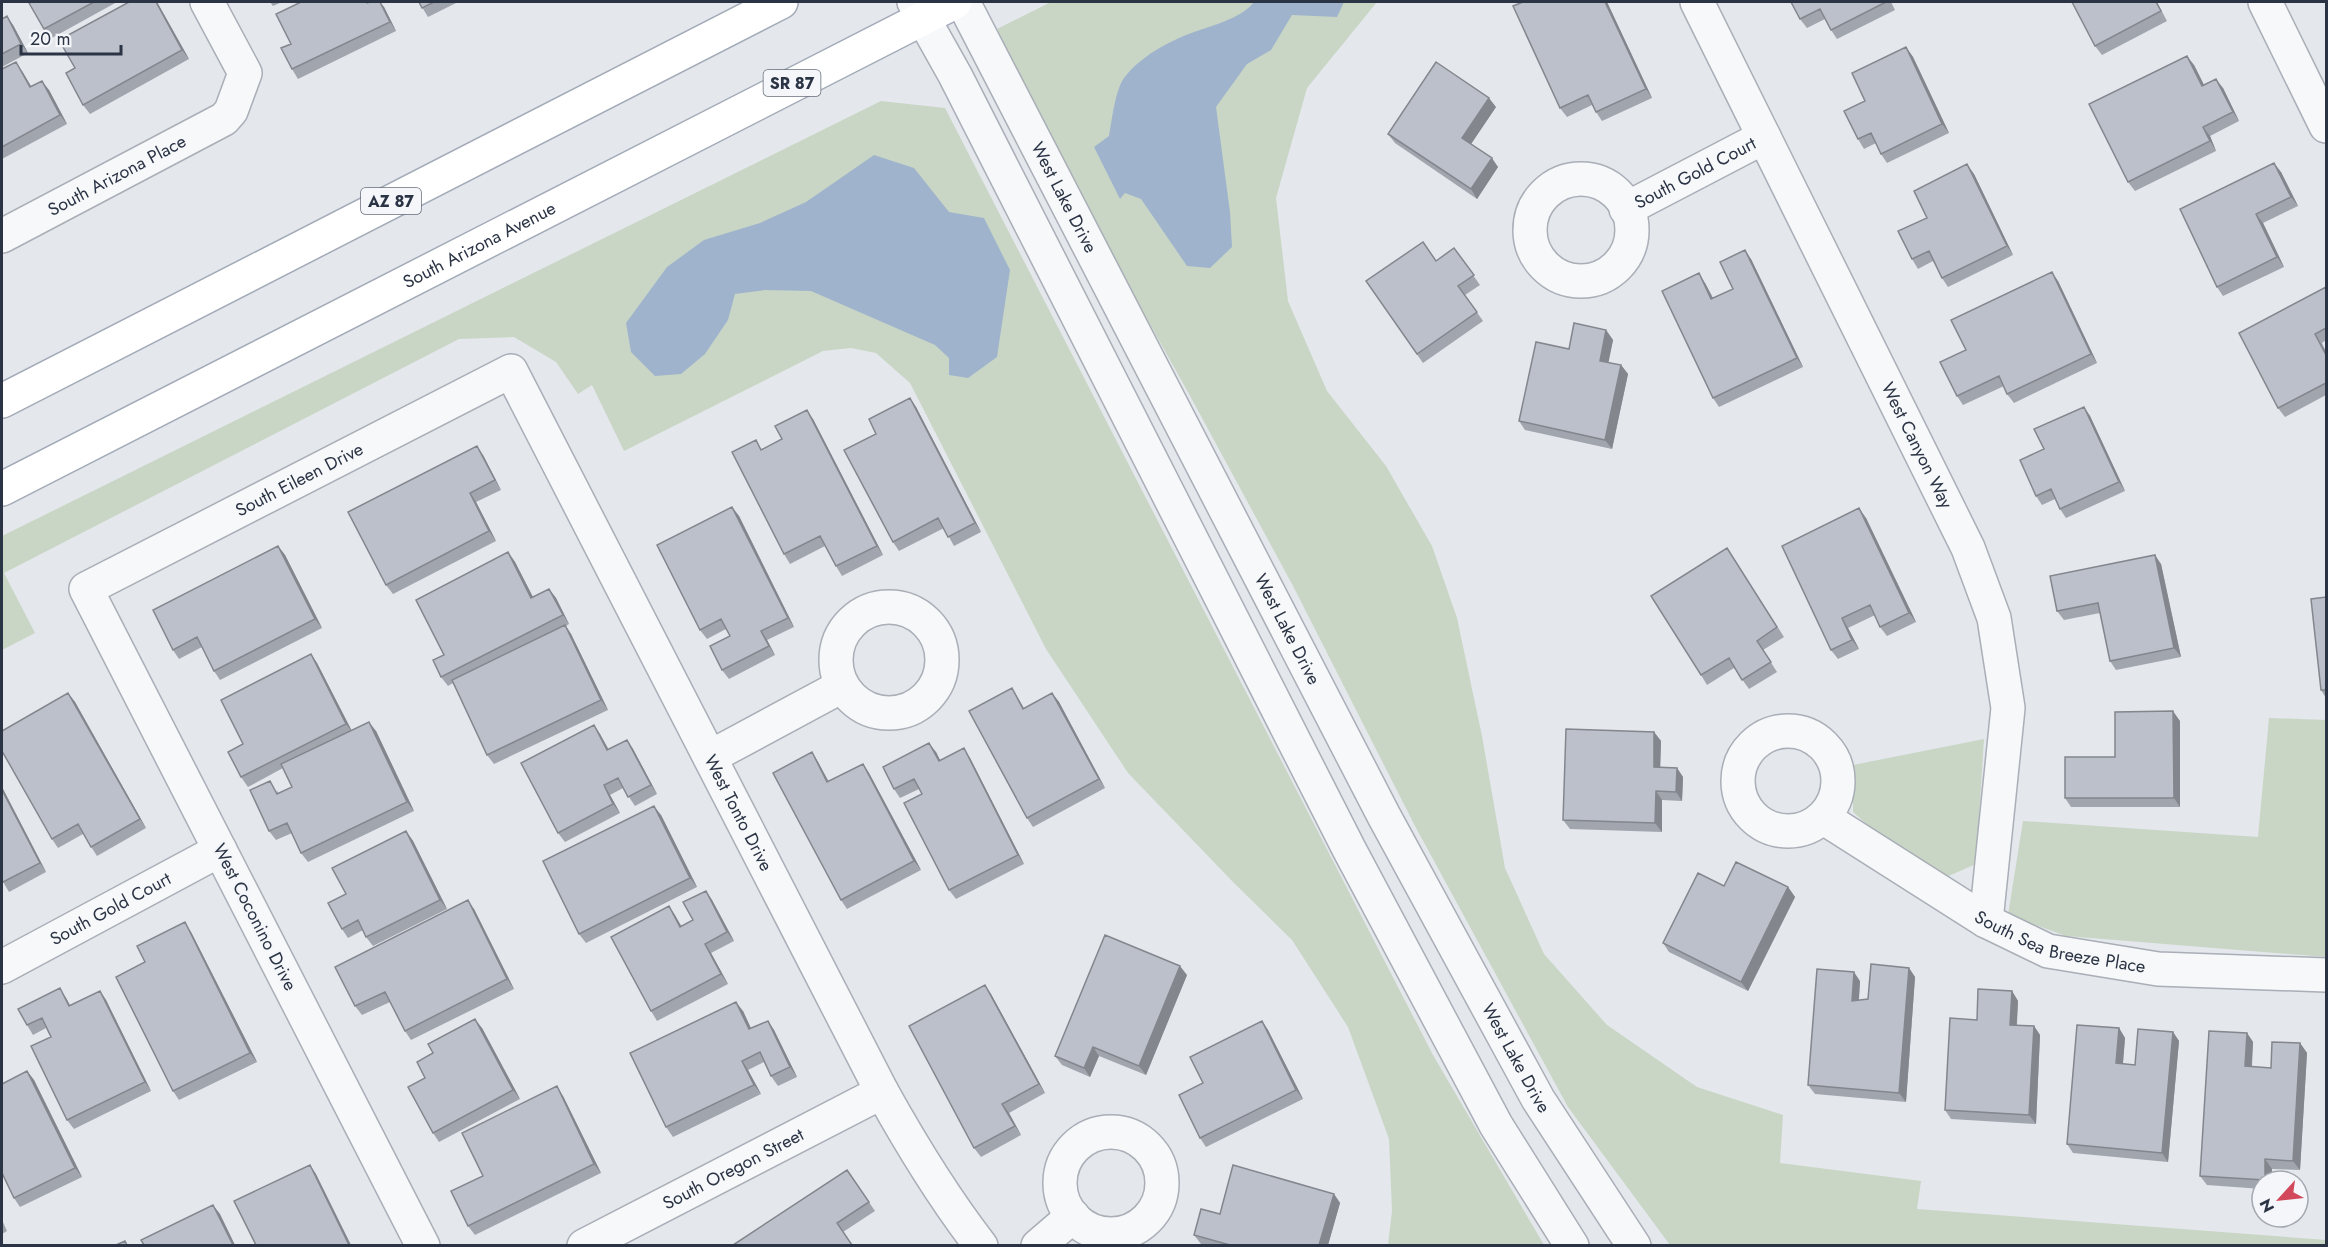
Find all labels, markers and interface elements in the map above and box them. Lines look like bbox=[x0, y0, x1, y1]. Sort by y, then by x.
scale bar bbox=[21, 18, 122, 56]
text: 20 m bbox=[30, 26, 70, 52]
road number: SR 87 bbox=[764, 70, 820, 96]
street label: South Arizona Place bbox=[43, 128, 191, 223]
street label: South Gold Court bbox=[1630, 130, 1761, 215]
street label: West Lake Drive bbox=[1025, 137, 1104, 258]
road number: AZ 87 bbox=[361, 188, 421, 214]
street label: South Arizona Avenue bbox=[398, 195, 560, 295]
street label: West Canyon Way bbox=[1875, 378, 1959, 513]
street label: South Eileen Drive bbox=[231, 436, 368, 523]
street label: West Lake Drive bbox=[1248, 569, 1327, 689]
street label: West Tonto Drive bbox=[698, 750, 779, 876]
street label: West Coconino Drive bbox=[207, 839, 303, 995]
street label: South Gold Court bbox=[45, 865, 176, 952]
street label: South Sea Breeze Place bbox=[1969, 904, 2148, 980]
street label: West Lake Drive bbox=[1475, 998, 1557, 1118]
street label: South Oregon Street bbox=[658, 1121, 809, 1216]
north arrow bbox=[2250, 1169, 2310, 1229]
text: N bbox=[2254, 1195, 2280, 1216]

